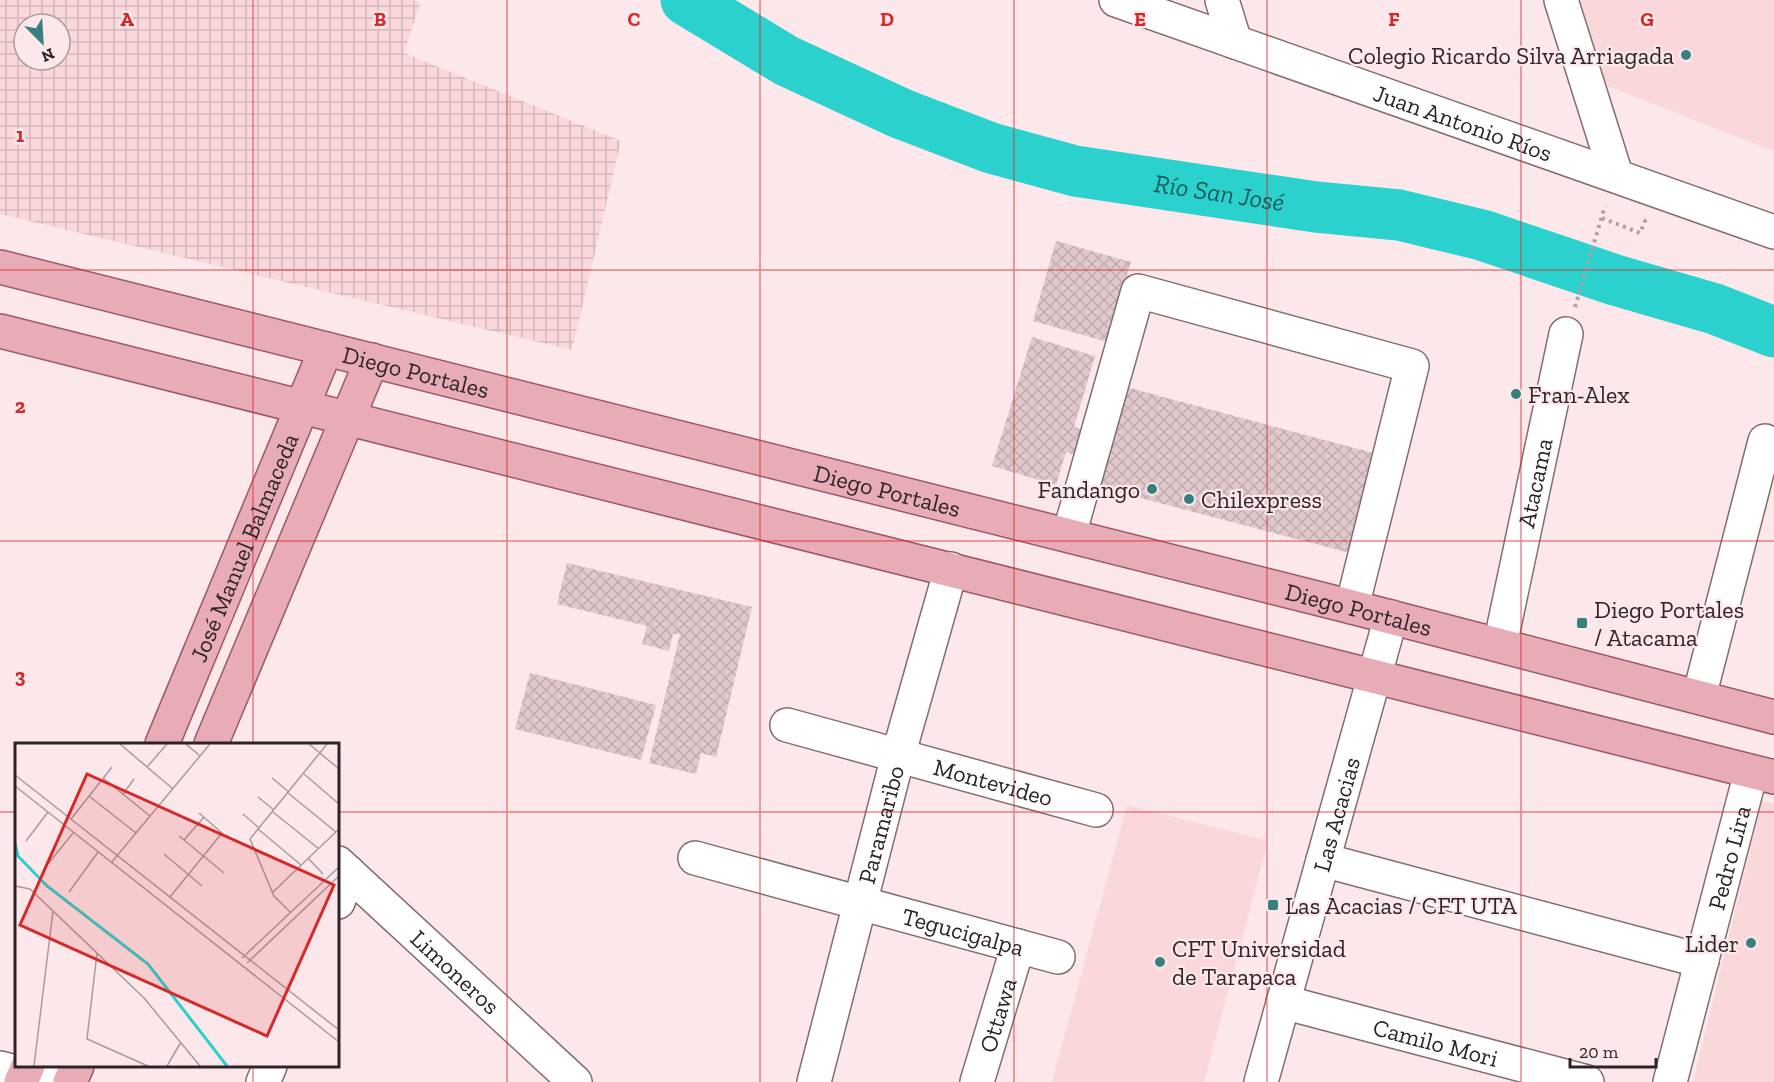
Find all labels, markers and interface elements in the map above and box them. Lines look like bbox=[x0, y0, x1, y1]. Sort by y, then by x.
text: A bbox=[120, 7, 134, 31]
text: B bbox=[374, 7, 386, 31]
text: C bbox=[628, 7, 641, 31]
text: D bbox=[880, 7, 894, 31]
text: E bbox=[1134, 7, 1146, 31]
text: F bbox=[1388, 7, 1400, 31]
text: G bbox=[1640, 7, 1654, 31]
north arrow bbox=[12, 12, 72, 72]
place label: Colegio Ricardo Silva Arriagada bbox=[1348, 41, 1674, 70]
text: N bbox=[38, 44, 57, 66]
marker: Colegio Ricardo Silva Arriagada bbox=[1679, 48, 1693, 62]
street label: Juan Antonio Ríos bbox=[1370, 78, 1556, 167]
text: 1 bbox=[16, 123, 24, 147]
water label: Río San José bbox=[1152, 167, 1287, 218]
street label: Diego Portales bbox=[340, 339, 492, 404]
place label: Fran-Alex bbox=[1528, 380, 1629, 409]
marker: Fran-Alex bbox=[1509, 387, 1523, 401]
text: 2 bbox=[15, 394, 26, 418]
street label: José Manuel Balmaceda bbox=[183, 428, 304, 666]
street label: Atacama bbox=[1511, 435, 1558, 530]
street label: Diego Portales bbox=[811, 458, 964, 523]
place label: Fandango bbox=[1038, 475, 1140, 504]
marker: Fandango bbox=[1145, 482, 1159, 496]
place label: Chilexpress bbox=[1201, 485, 1322, 514]
marker: Chilexpress bbox=[1182, 492, 1196, 506]
street label: Diego Portales bbox=[1282, 576, 1435, 642]
place label: Diego Portales / Atacama bbox=[1594, 595, 1744, 652]
marker: Diego Portales / Atacama bbox=[1575, 616, 1589, 630]
text: 3 bbox=[15, 664, 26, 688]
inset map bbox=[15, 743, 339, 1067]
street label: Montevideo bbox=[931, 752, 1056, 812]
street label: Las Acacias bbox=[1306, 754, 1366, 875]
street label: Paramaribo bbox=[851, 762, 910, 887]
street label: Pedro Lira bbox=[1701, 802, 1756, 913]
place label: Las Acacias / CFT UTA bbox=[1285, 891, 1517, 920]
marker: Las Acacias / CFT UTA bbox=[1266, 898, 1280, 912]
street label: Tegucigalpa bbox=[899, 901, 1028, 962]
street label: Limoneros bbox=[405, 923, 506, 1020]
place label: Lider bbox=[1685, 929, 1739, 958]
place label: CFT Universidad de Tarapaca bbox=[1172, 934, 1346, 991]
marker: Lider bbox=[1744, 936, 1758, 950]
marker: CFT Universidad de Tarapaca bbox=[1153, 955, 1167, 969]
street label: Ottawa bbox=[972, 974, 1022, 1056]
street label: Camilo Mori bbox=[1370, 1012, 1502, 1073]
scale bar bbox=[1570, 1031, 1656, 1069]
text: 20 m bbox=[1579, 1041, 1619, 1063]

